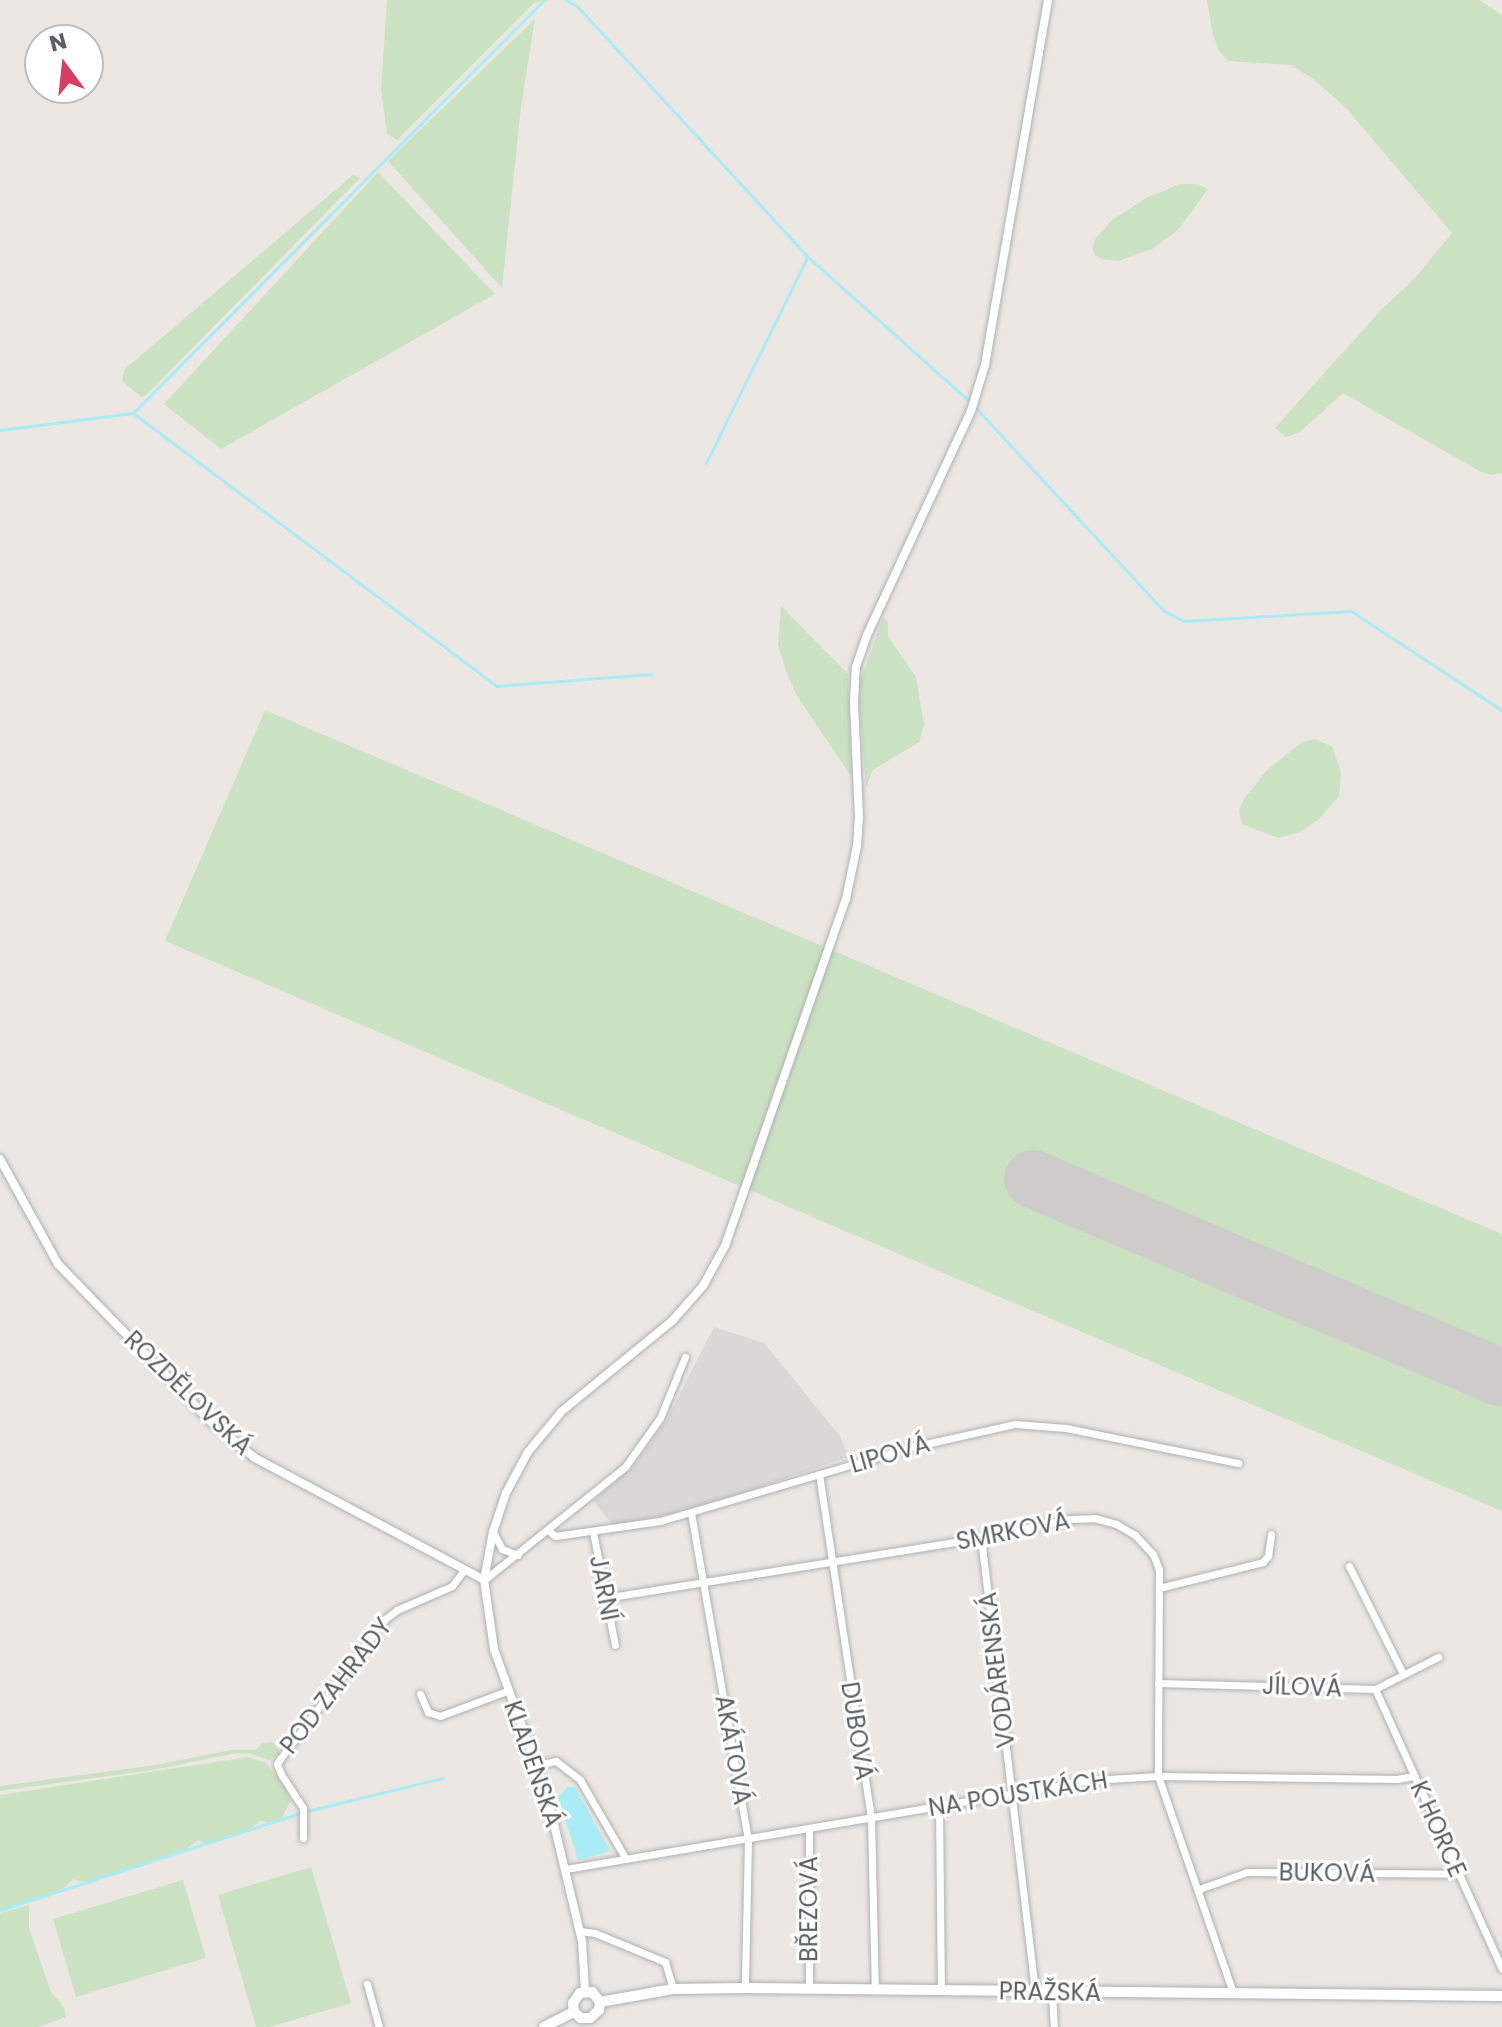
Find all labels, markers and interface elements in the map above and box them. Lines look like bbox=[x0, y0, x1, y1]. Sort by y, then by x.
north arrow bbox=[24, 24, 104, 104]
text: N bbox=[46, 25, 70, 59]
street label: ROZDĚLOVSKÁ bbox=[118, 1325, 258, 1461]
street label: LIPOVÁ bbox=[847, 1429, 933, 1479]
street label: SMRKOVÁ bbox=[954, 1506, 1072, 1556]
street label: JARNÍ bbox=[584, 1553, 624, 1623]
street label: VODÁRENSKÁ bbox=[973, 1591, 1021, 1749]
street label: POD ZAHRADY bbox=[274, 1613, 398, 1759]
street label: JÍLOVÁ bbox=[1261, 1671, 1343, 1703]
street label: DUBOVÁ bbox=[835, 1680, 879, 1782]
street label: AKÁTOVÁ bbox=[709, 1693, 757, 1807]
street label: KLADENSKÁ bbox=[498, 1697, 568, 1831]
street label: NA POUSTKÁCH bbox=[926, 1766, 1110, 1822]
street label: K HORCE bbox=[1404, 1777, 1472, 1881]
street label: BŘEZOVÁ bbox=[795, 1856, 823, 1962]
street label: BUKOVÁ bbox=[1278, 1858, 1376, 1888]
street label: PRAŽSKÁ bbox=[999, 1977, 1101, 2007]

